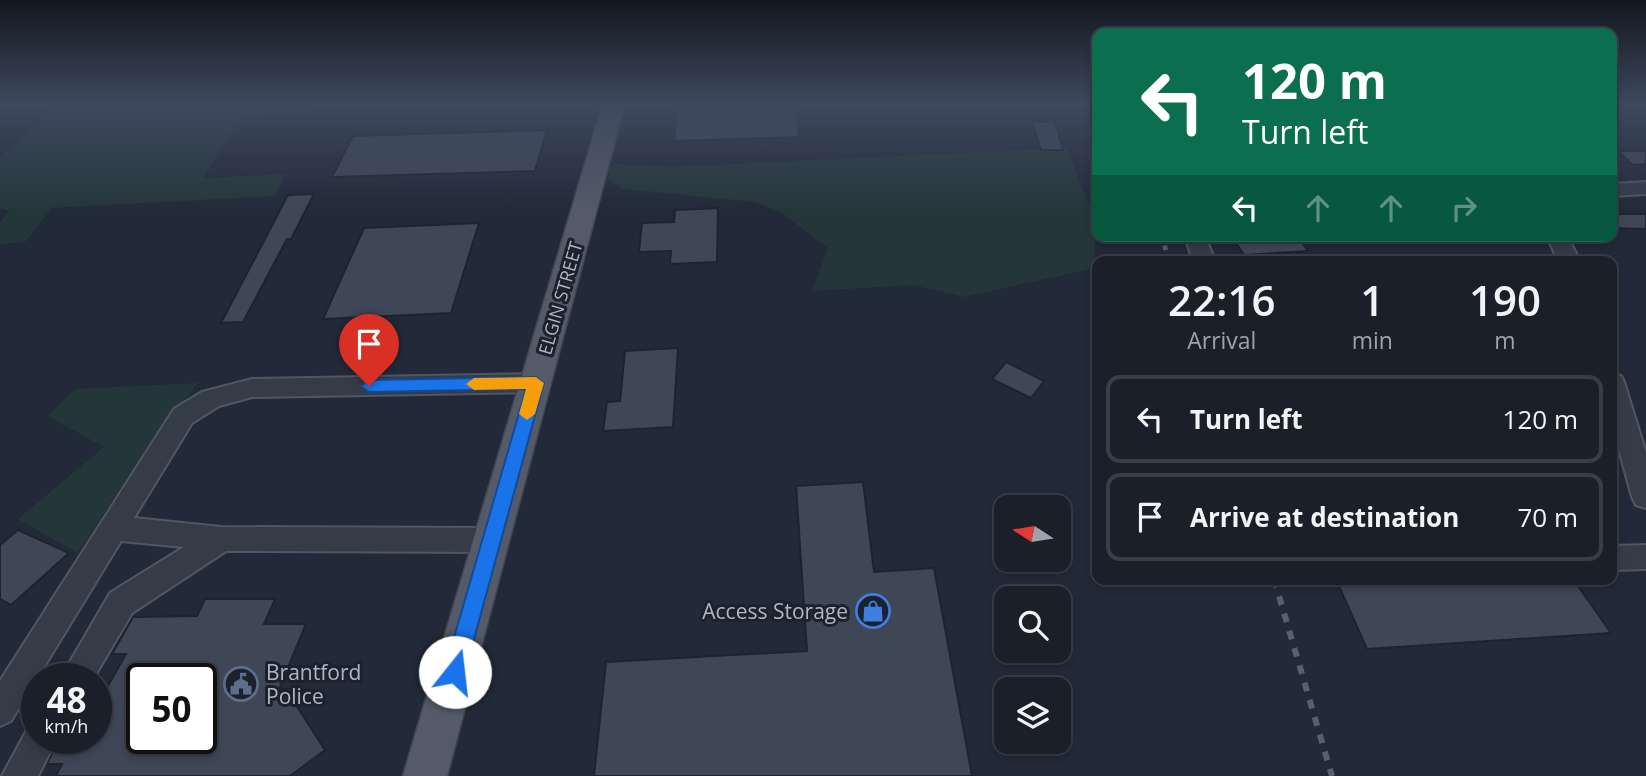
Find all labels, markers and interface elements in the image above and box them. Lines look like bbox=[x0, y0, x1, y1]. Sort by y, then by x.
text: 120 m bbox=[1242, 47, 1387, 113]
icon: left bbox=[1127, 56, 1218, 147]
text: Turn left bbox=[1242, 110, 1368, 153]
icon: left bbox=[1226, 189, 1264, 227]
icon: ahead bbox=[1299, 189, 1337, 227]
icon: ahead bbox=[1372, 189, 1410, 227]
icon: right bbox=[1445, 189, 1483, 227]
street label: ELGIN STREET bbox=[532, 239, 588, 357]
text: 22:16 bbox=[1168, 271, 1276, 328]
text: 1 bbox=[1360, 271, 1384, 328]
text: 190 bbox=[1469, 271, 1541, 328]
pin bbox=[339, 314, 399, 386]
text: Arrival bbox=[1187, 324, 1256, 356]
text: min bbox=[1352, 324, 1393, 356]
text: m bbox=[1494, 324, 1516, 356]
icon: arrive bbox=[350, 325, 388, 363]
icon: left bbox=[1131, 400, 1169, 438]
text: Turn left bbox=[1190, 401, 1302, 437]
text: 120 m bbox=[1503, 401, 1578, 437]
north arrow bbox=[994, 495, 1071, 572]
map controls bbox=[994, 495, 1071, 754]
icon: arrive bbox=[1131, 498, 1169, 536]
text: Arrive at destination bbox=[1190, 499, 1459, 535]
text: 70 m bbox=[1517, 499, 1578, 535]
button: search bbox=[994, 586, 1071, 663]
shop icon: Access Storage bbox=[854, 592, 892, 630]
place label: Access Storage bbox=[702, 597, 848, 625]
position arrow bbox=[418, 635, 492, 709]
place label: Brantford Police bbox=[266, 658, 361, 710]
speed limit sign: 50 bbox=[126, 663, 217, 754]
public building icon: Brantford Police bbox=[222, 665, 260, 703]
text: 48 bbox=[46, 676, 87, 723]
button: layers bbox=[994, 677, 1071, 754]
text: km/h bbox=[45, 714, 88, 738]

